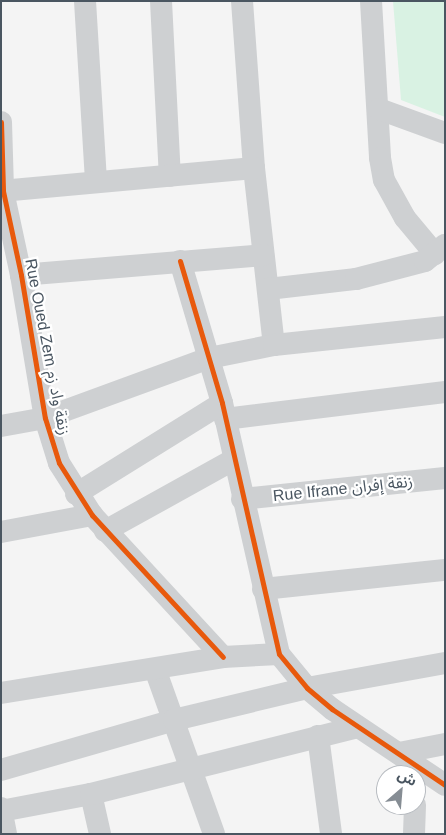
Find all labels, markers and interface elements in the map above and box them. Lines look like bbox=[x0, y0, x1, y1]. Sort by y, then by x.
street label: Rue Oued Zem زنقة واد زم bbox=[20, 257, 74, 437]
street label: Rue Ifrane زنقة إفران bbox=[272, 472, 414, 506]
north arrow bbox=[376, 765, 426, 815]
text: ش bbox=[395, 766, 420, 789]

